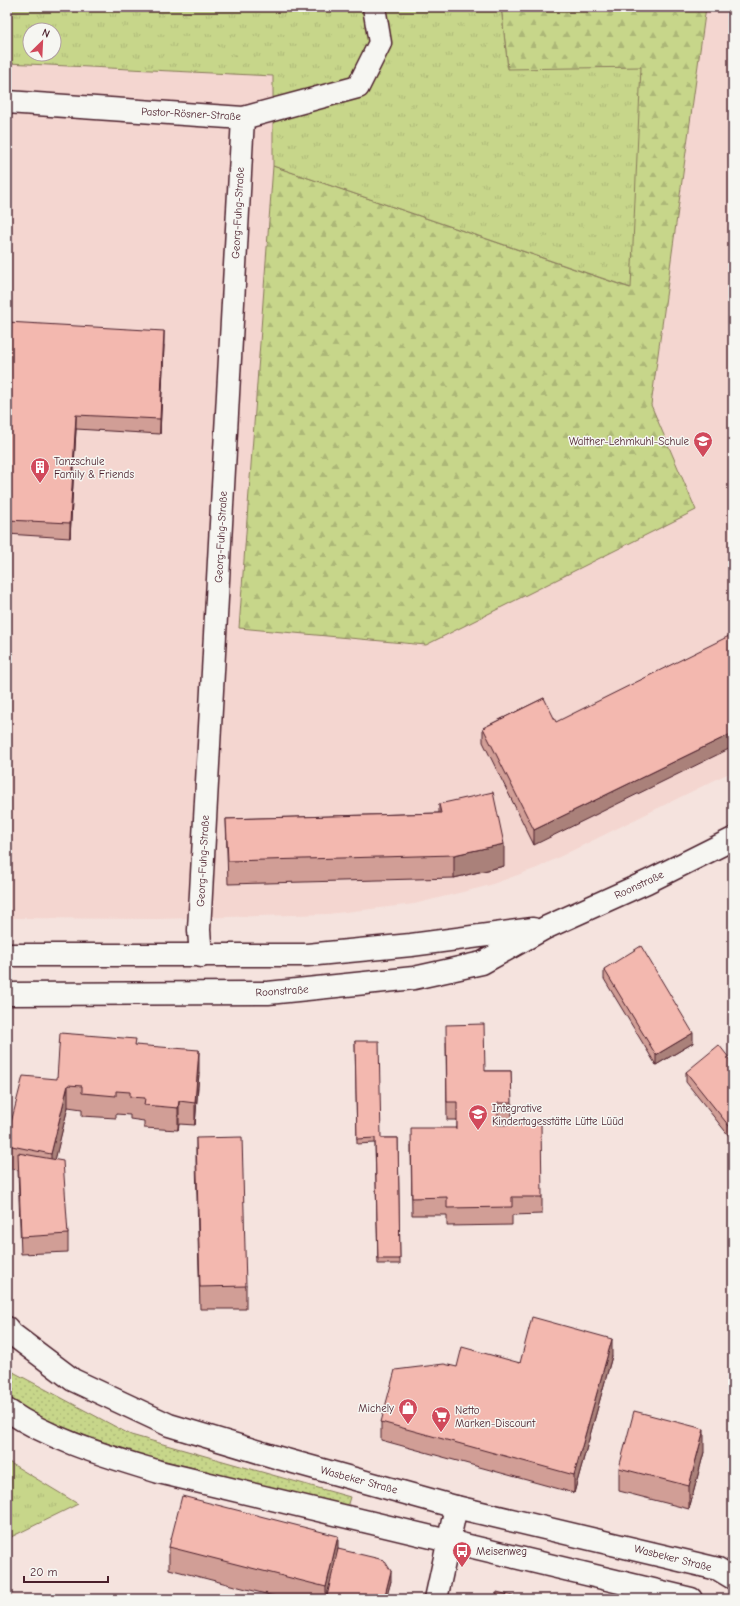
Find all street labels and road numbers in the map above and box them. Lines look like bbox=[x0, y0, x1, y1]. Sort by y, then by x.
street label: Pastor-Rösner-Straße bbox=[141, 105, 242, 123]
street label: Georg-Fuhg-Straße bbox=[229, 166, 247, 259]
street label: Georg-Fuhg-Straße bbox=[212, 490, 230, 583]
street label: Georg-Fuhg-Straße bbox=[194, 814, 212, 907]
street label: Roonstraße bbox=[612, 868, 666, 902]
street label: Roonstraße bbox=[255, 983, 309, 999]
street label: Wasbeker Straße bbox=[319, 1463, 400, 1497]
street label: Wasbeker Straße bbox=[633, 1542, 714, 1574]

